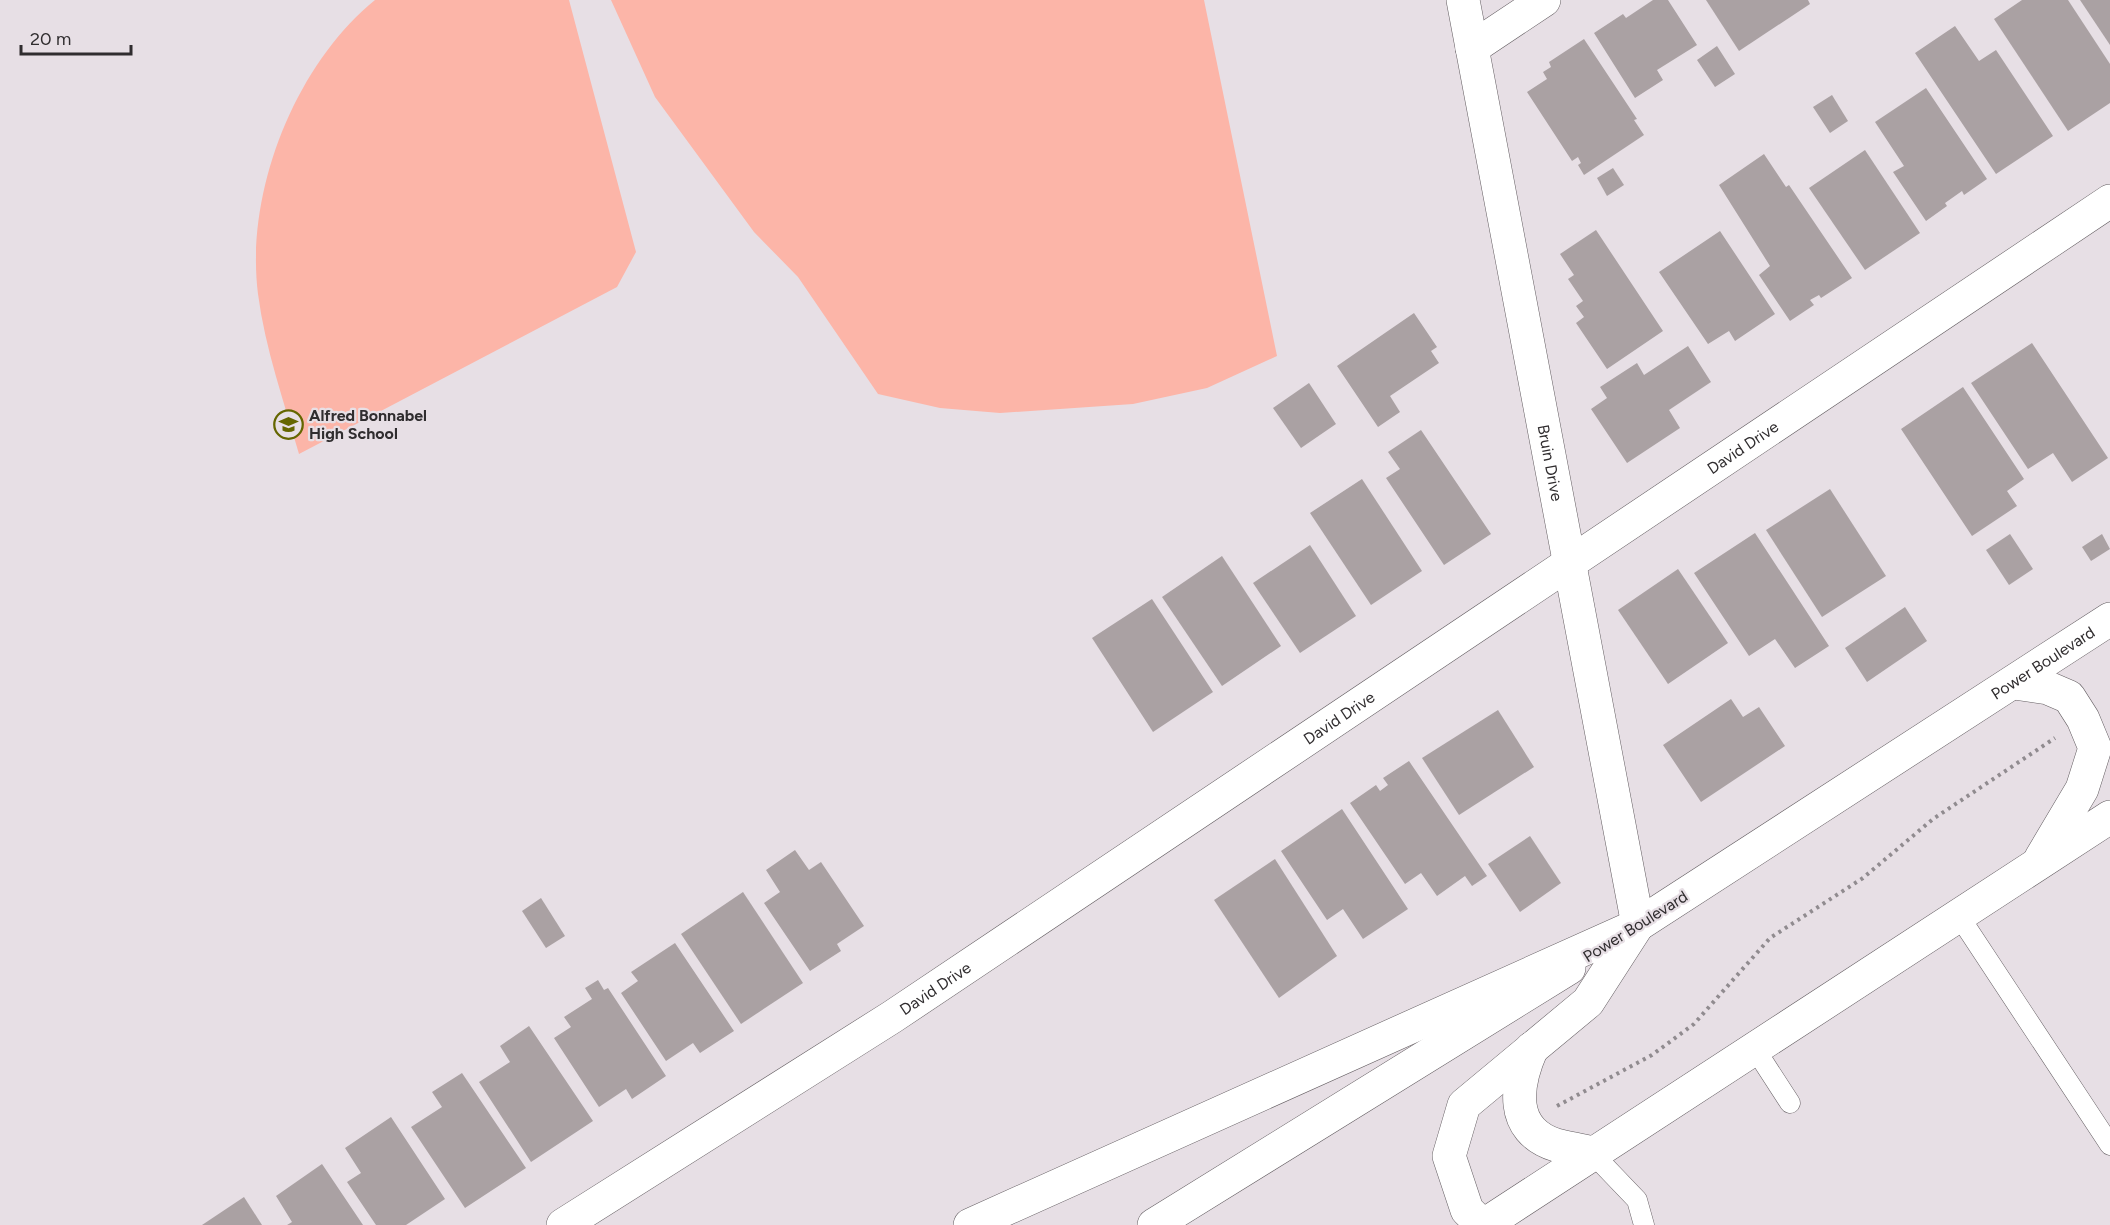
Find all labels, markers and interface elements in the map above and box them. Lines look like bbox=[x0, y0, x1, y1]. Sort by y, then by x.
scale bar bbox=[21, 18, 130, 56]
text: 20 m bbox=[30, 28, 71, 50]
place label: Alfred Bonnabel High School bbox=[309, 406, 427, 443]
school or university icon: Alfred Bonnabel High School bbox=[272, 408, 304, 440]
street label: David Drive bbox=[1704, 417, 1782, 478]
street label: Bruin Drive bbox=[1533, 423, 1567, 503]
street label: Power Boulevard bbox=[1988, 622, 2098, 704]
street label: David Drive bbox=[1300, 687, 1378, 749]
street label: Power Boulevard bbox=[1579, 887, 1691, 966]
street label: David Drive bbox=[896, 958, 975, 1019]

